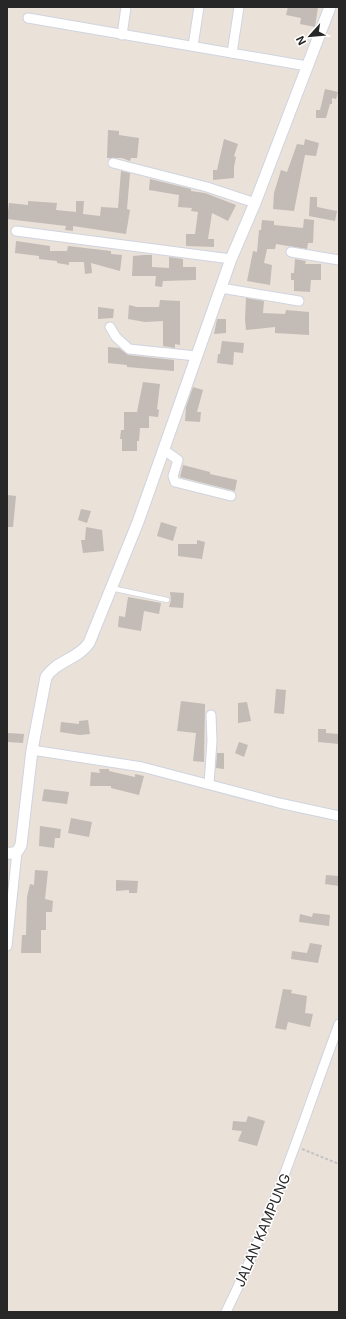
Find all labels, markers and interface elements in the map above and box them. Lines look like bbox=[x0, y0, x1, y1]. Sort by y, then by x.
north arrow bbox=[290, 16, 330, 56]
text: N bbox=[293, 34, 309, 47]
street label: JALAN KAMPUNG bbox=[230, 1171, 294, 1289]

